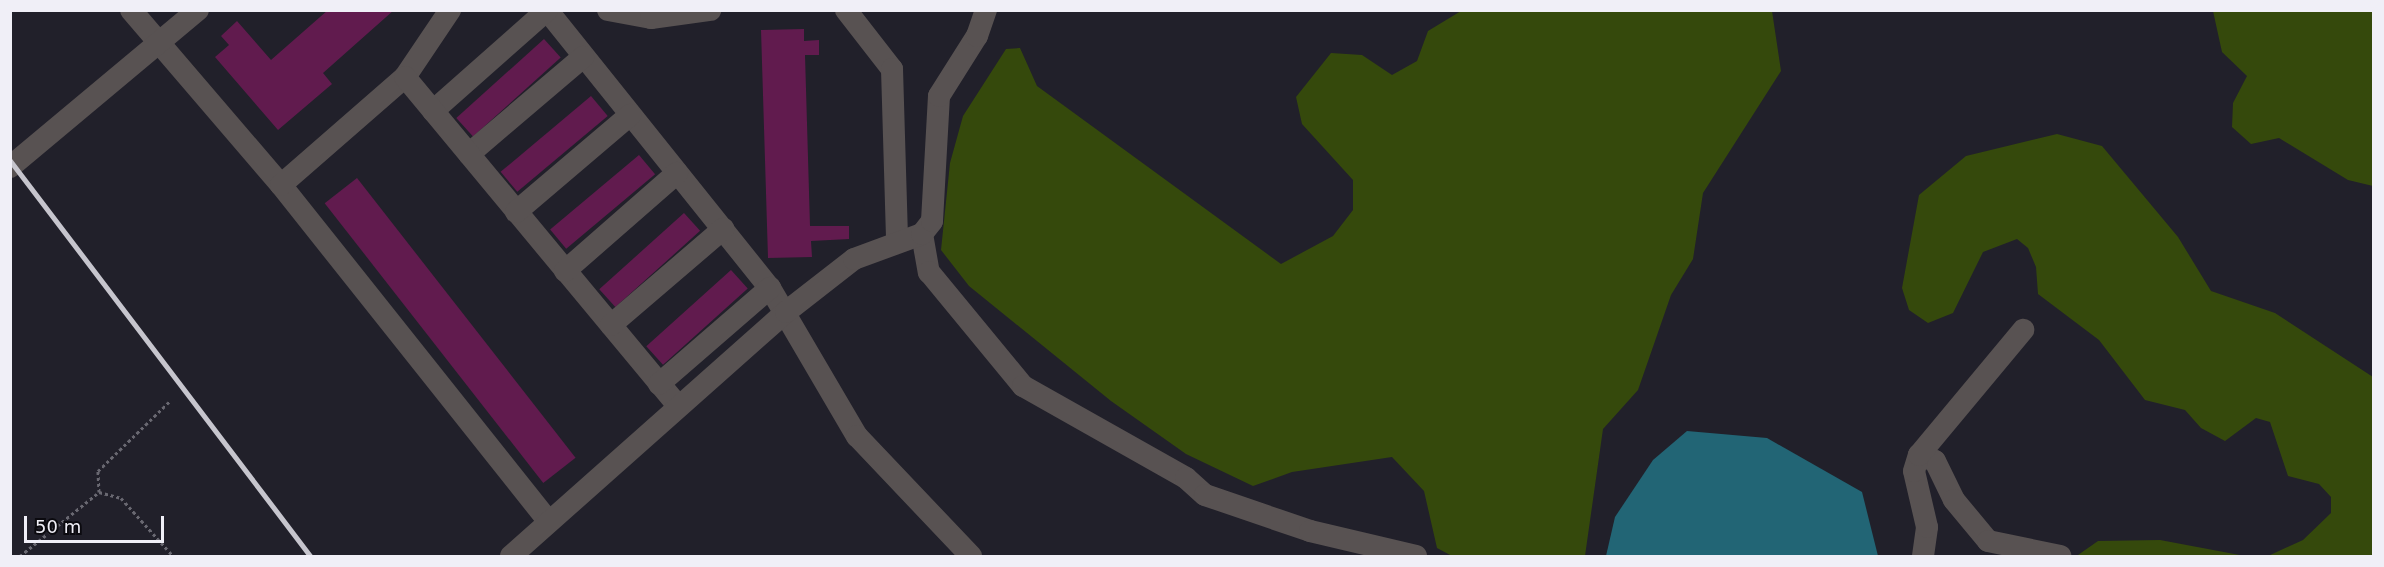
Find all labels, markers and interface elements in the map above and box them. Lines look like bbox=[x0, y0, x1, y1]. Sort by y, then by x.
scale bar bbox=[27, 504, 166, 542]
text: 50 m bbox=[35, 516, 81, 537]

